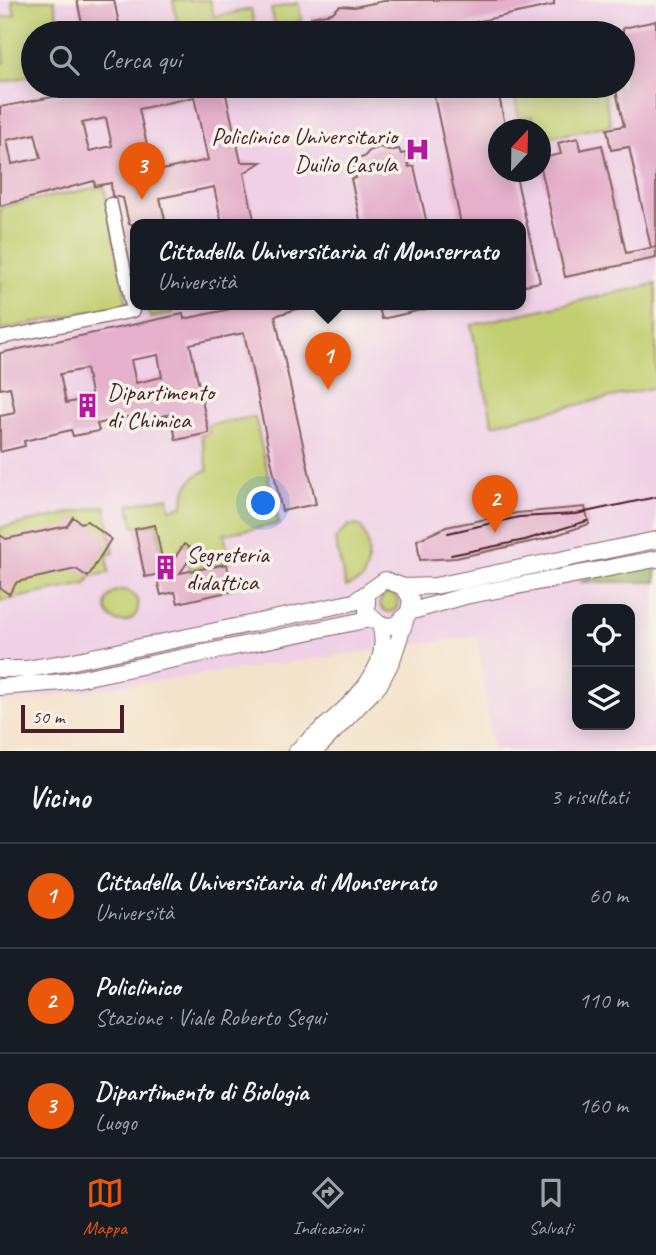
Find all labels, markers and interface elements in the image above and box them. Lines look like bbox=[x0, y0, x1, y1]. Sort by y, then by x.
search box bbox=[21, 21, 635, 98]
icon: search bbox=[45, 41, 83, 79]
text: Cerca qui bbox=[101, 43, 181, 76]
north arrow bbox=[488, 119, 551, 182]
place label: Policlinico Universitario Duilio Casula bbox=[211, 121, 400, 179]
hospital icon: Policlinico Universitario Duilio Casula bbox=[403, 136, 431, 164]
pin: 3 bbox=[119, 142, 165, 200]
popup bbox=[130, 219, 526, 310]
text: Cittadella Universitaria di Monserrato bbox=[158, 234, 499, 267]
text: Università bbox=[158, 267, 236, 296]
pin: 1 bbox=[305, 332, 351, 390]
place label: Dipartimento di Chimica bbox=[107, 377, 216, 435]
building icon: Dipartimento di Chimica bbox=[73, 392, 101, 420]
pin: 2 bbox=[472, 475, 518, 533]
your location bbox=[246, 486, 280, 520]
place label: Segreteria didattica bbox=[186, 539, 270, 597]
building icon: Segreteria didattica bbox=[152, 554, 180, 582]
map controls bbox=[572, 604, 635, 730]
button: locate bbox=[572, 604, 635, 667]
button: layers bbox=[572, 667, 635, 730]
scale bar bbox=[21, 702, 124, 734]
text: 50 m bbox=[32, 705, 64, 729]
text: Vicino bbox=[28, 778, 90, 816]
text: 3 risultati bbox=[550, 782, 628, 811]
text: Cittadella Universitaria di Monserrato bbox=[95, 865, 436, 898]
text: 1 bbox=[46, 881, 56, 910]
text: 60 m bbox=[589, 881, 628, 910]
text: Università bbox=[95, 898, 174, 927]
text: Policlinico bbox=[95, 970, 180, 1003]
text: 2 bbox=[46, 986, 56, 1015]
text: 110 m bbox=[579, 986, 628, 1015]
text: Stazione · Viale Roberto Sequi bbox=[95, 1003, 325, 1032]
text: Dipartimento di Biologia bbox=[95, 1075, 309, 1108]
text: 3 bbox=[46, 1091, 56, 1120]
text: 160 m bbox=[579, 1091, 628, 1120]
text: Luogo bbox=[95, 1108, 137, 1137]
tab: Mappa bbox=[83, 1174, 127, 1240]
tab: Indicazioni bbox=[293, 1174, 363, 1240]
tab: Salvati bbox=[529, 1174, 573, 1240]

